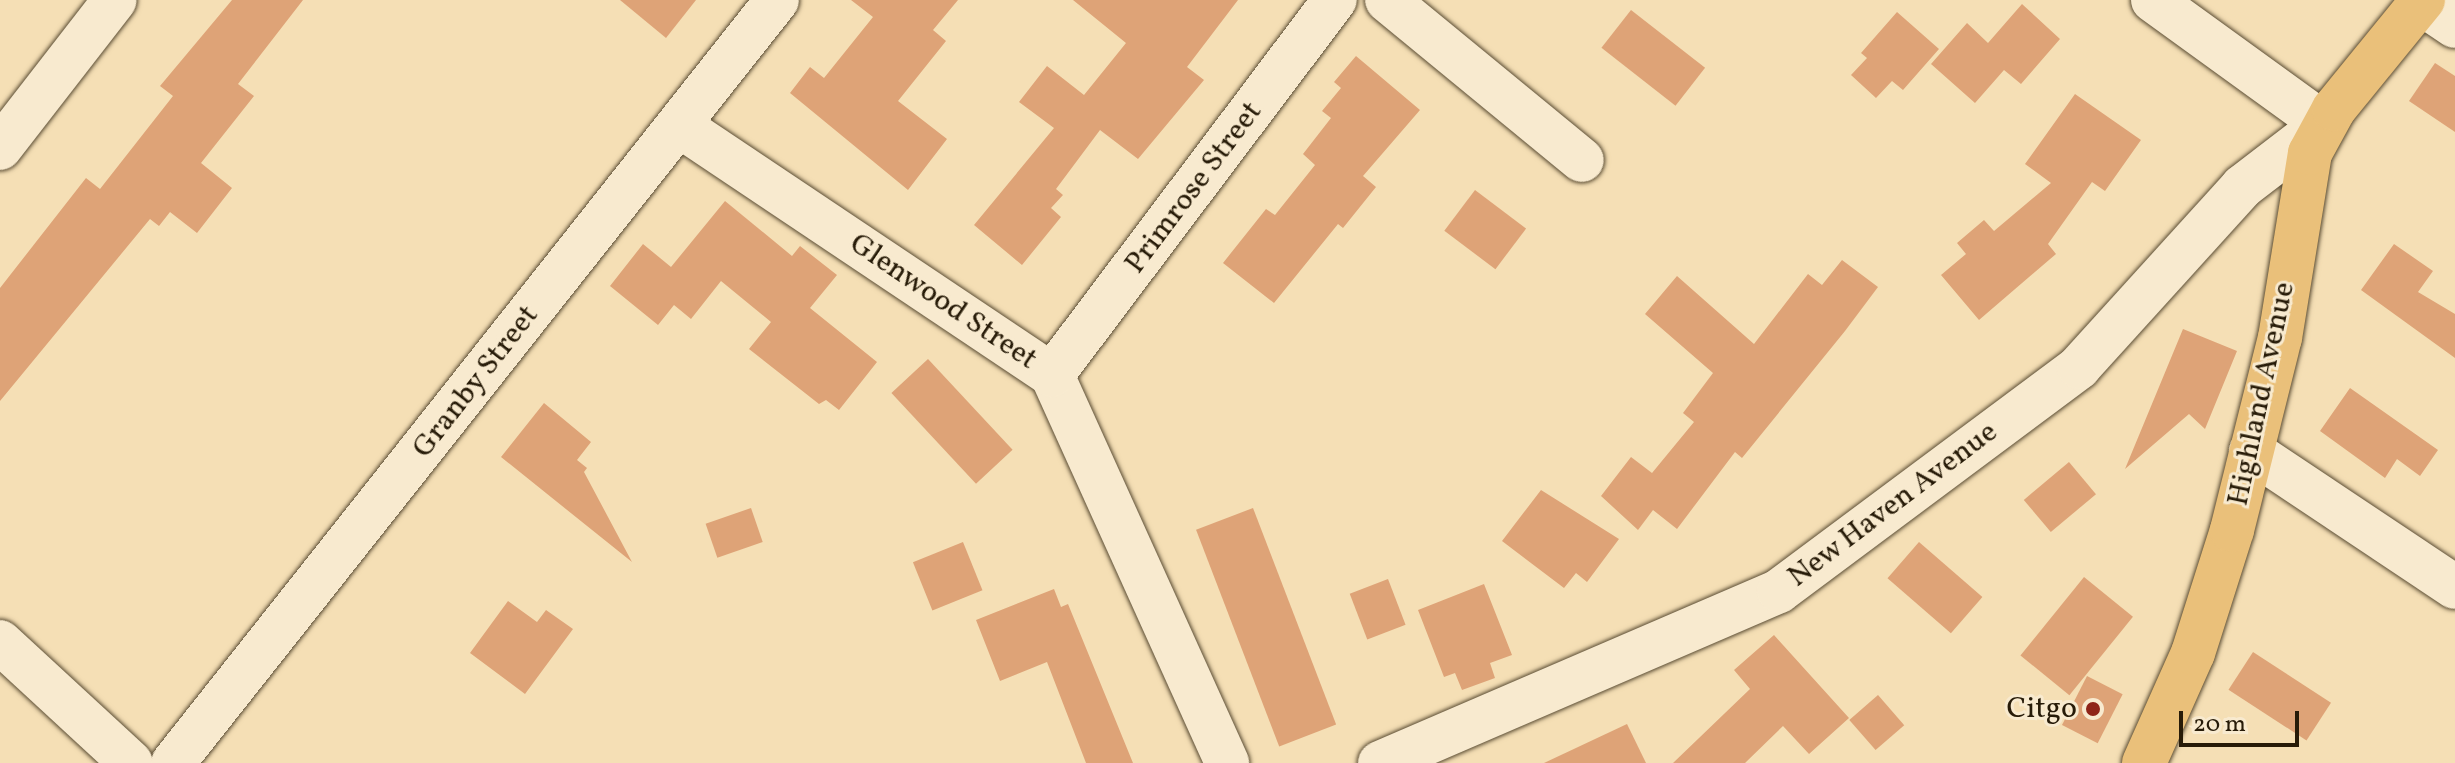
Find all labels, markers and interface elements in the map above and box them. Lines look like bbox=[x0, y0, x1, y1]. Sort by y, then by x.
street label: Primrose Street bbox=[1118, 95, 1270, 281]
street label: Glenwood Street bbox=[842, 226, 1044, 378]
street label: Highland Avenue bbox=[2221, 279, 2303, 509]
street label: Granby Street bbox=[405, 298, 547, 466]
street label: New Haven Avenue bbox=[1781, 414, 2005, 596]
place label: Citgo bbox=[2007, 691, 2077, 727]
scale bar bbox=[2183, 695, 2303, 745]
marker: Citgo bbox=[2084, 700, 2102, 718]
text: 20 m bbox=[2193, 708, 2246, 742]

